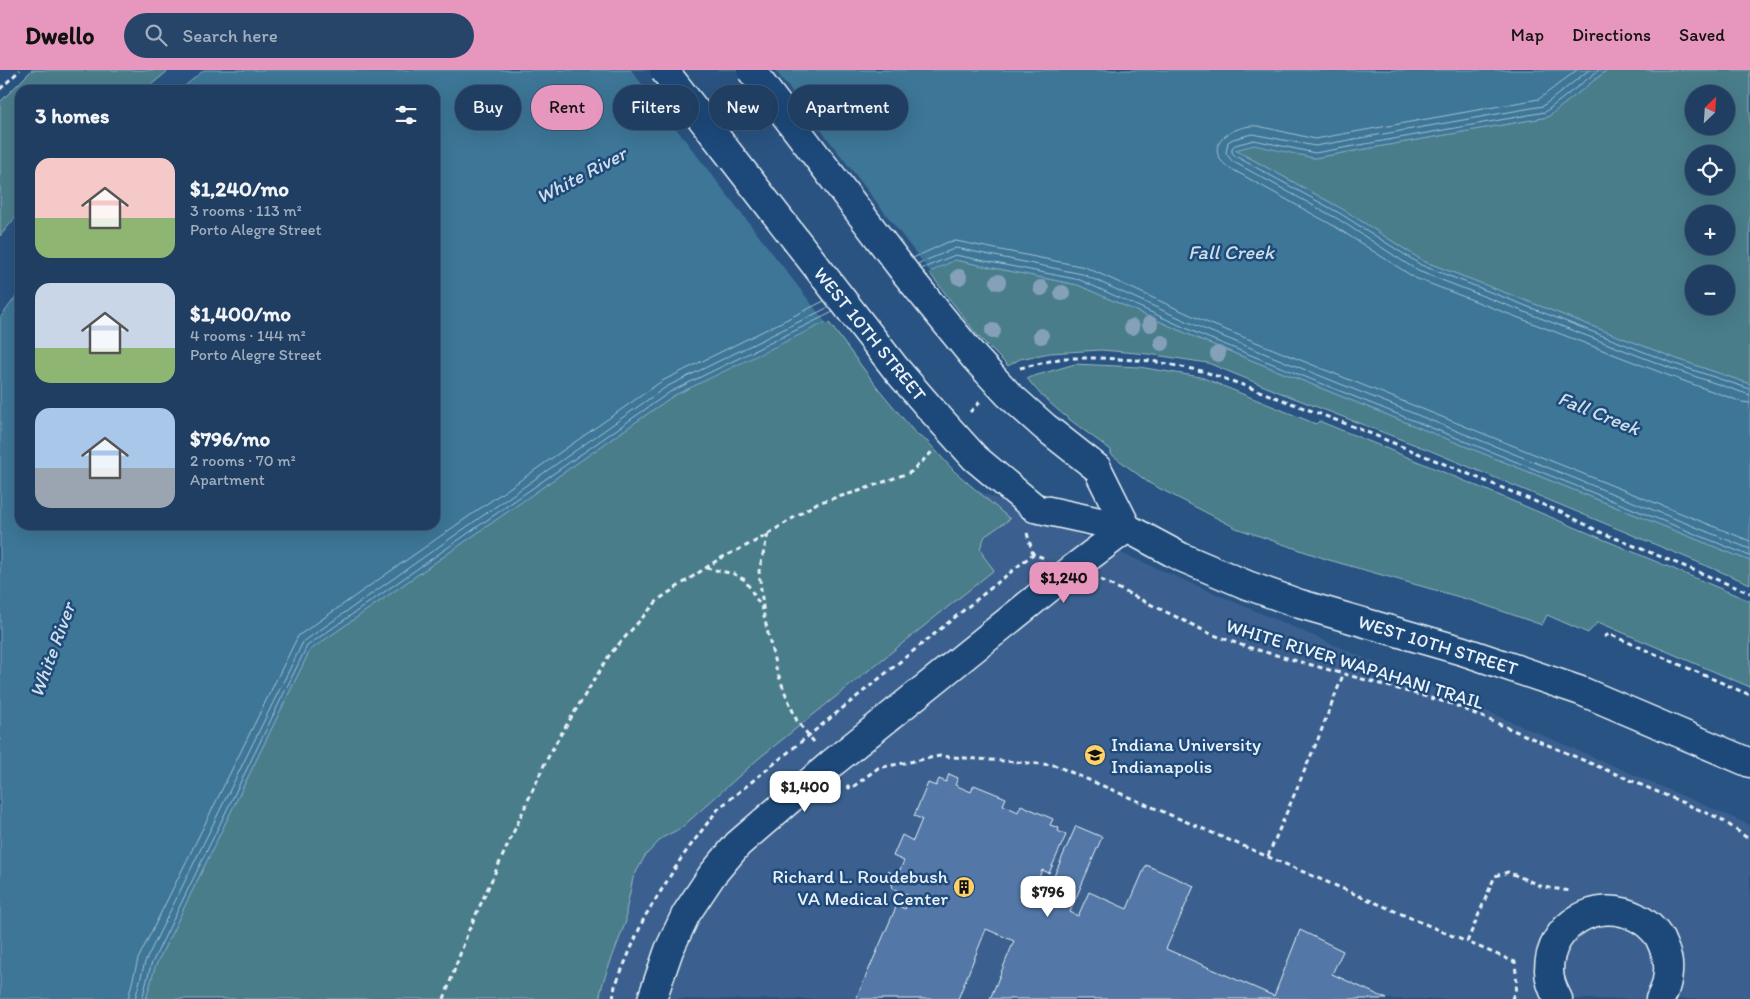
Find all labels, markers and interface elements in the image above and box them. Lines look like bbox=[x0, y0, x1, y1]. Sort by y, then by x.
search box bbox=[124, 13, 474, 58]
text: Dwello bbox=[25, 21, 94, 50]
icon: search bbox=[142, 21, 170, 49]
text: Search here bbox=[182, 24, 278, 47]
text: Map bbox=[1511, 24, 1544, 46]
text: Directions bbox=[1572, 24, 1651, 46]
text: Saved bbox=[1679, 24, 1725, 46]
chip: Buy bbox=[455, 85, 521, 130]
chip: Rent bbox=[531, 85, 603, 130]
chip: Filters bbox=[613, 85, 699, 130]
chip: New bbox=[709, 85, 778, 130]
chip: Apartment bbox=[788, 85, 908, 130]
north arrow bbox=[1685, 85, 1735, 135]
map controls bbox=[1685, 85, 1735, 315]
icon: filters bbox=[392, 101, 420, 129]
text: 3 homes bbox=[35, 103, 110, 128]
water label: White River bbox=[532, 140, 632, 209]
button: locate bbox=[1685, 145, 1735, 195]
text: $1,240/mo bbox=[190, 176, 289, 201]
icon: home bbox=[75, 178, 135, 238]
text: 3 rooms · 113 m² bbox=[190, 201, 302, 220]
button: + bbox=[1685, 205, 1735, 255]
text: Porto Alegre Street bbox=[190, 220, 322, 239]
water label: Fall Creek bbox=[1188, 240, 1276, 264]
street label: WEST 10TH STREET bbox=[809, 262, 931, 406]
button: − bbox=[1685, 265, 1735, 315]
text: $1,400/mo bbox=[190, 301, 291, 326]
icon: home bbox=[75, 303, 135, 363]
text: 4 rooms · 144 m² bbox=[190, 326, 306, 345]
text: Porto Alegre Street bbox=[190, 345, 322, 364]
water label: Fall Creek bbox=[1555, 386, 1645, 441]
text: $796/mo bbox=[190, 426, 270, 451]
icon: home bbox=[75, 428, 135, 488]
text: 2 rooms · 70 m² bbox=[190, 451, 296, 470]
text: Apartment bbox=[190, 470, 265, 489]
pin: $1,240 bbox=[1023, 562, 1105, 604]
text: $1,240 bbox=[1040, 568, 1088, 587]
water label: White River bbox=[24, 598, 81, 700]
street label: WEST 10TH STREET bbox=[1355, 610, 1521, 680]
street label: WHITE RIVER WAPAHANI TRAIL bbox=[1223, 614, 1487, 714]
place label: Indiana University Indianapolis bbox=[1111, 733, 1261, 778]
school or university icon: Indiana University Indianapolis bbox=[1083, 743, 1107, 767]
pin: $1,400 bbox=[764, 770, 846, 813]
text: $1,400 bbox=[781, 777, 829, 796]
place label: Richard L. Roudebush VA Medical Center bbox=[772, 865, 949, 910]
building icon: Richard L. Roudebush VA Medical Center bbox=[952, 875, 976, 899]
pin: $796 bbox=[1018, 876, 1078, 918]
text: $796 bbox=[1032, 882, 1064, 901]

